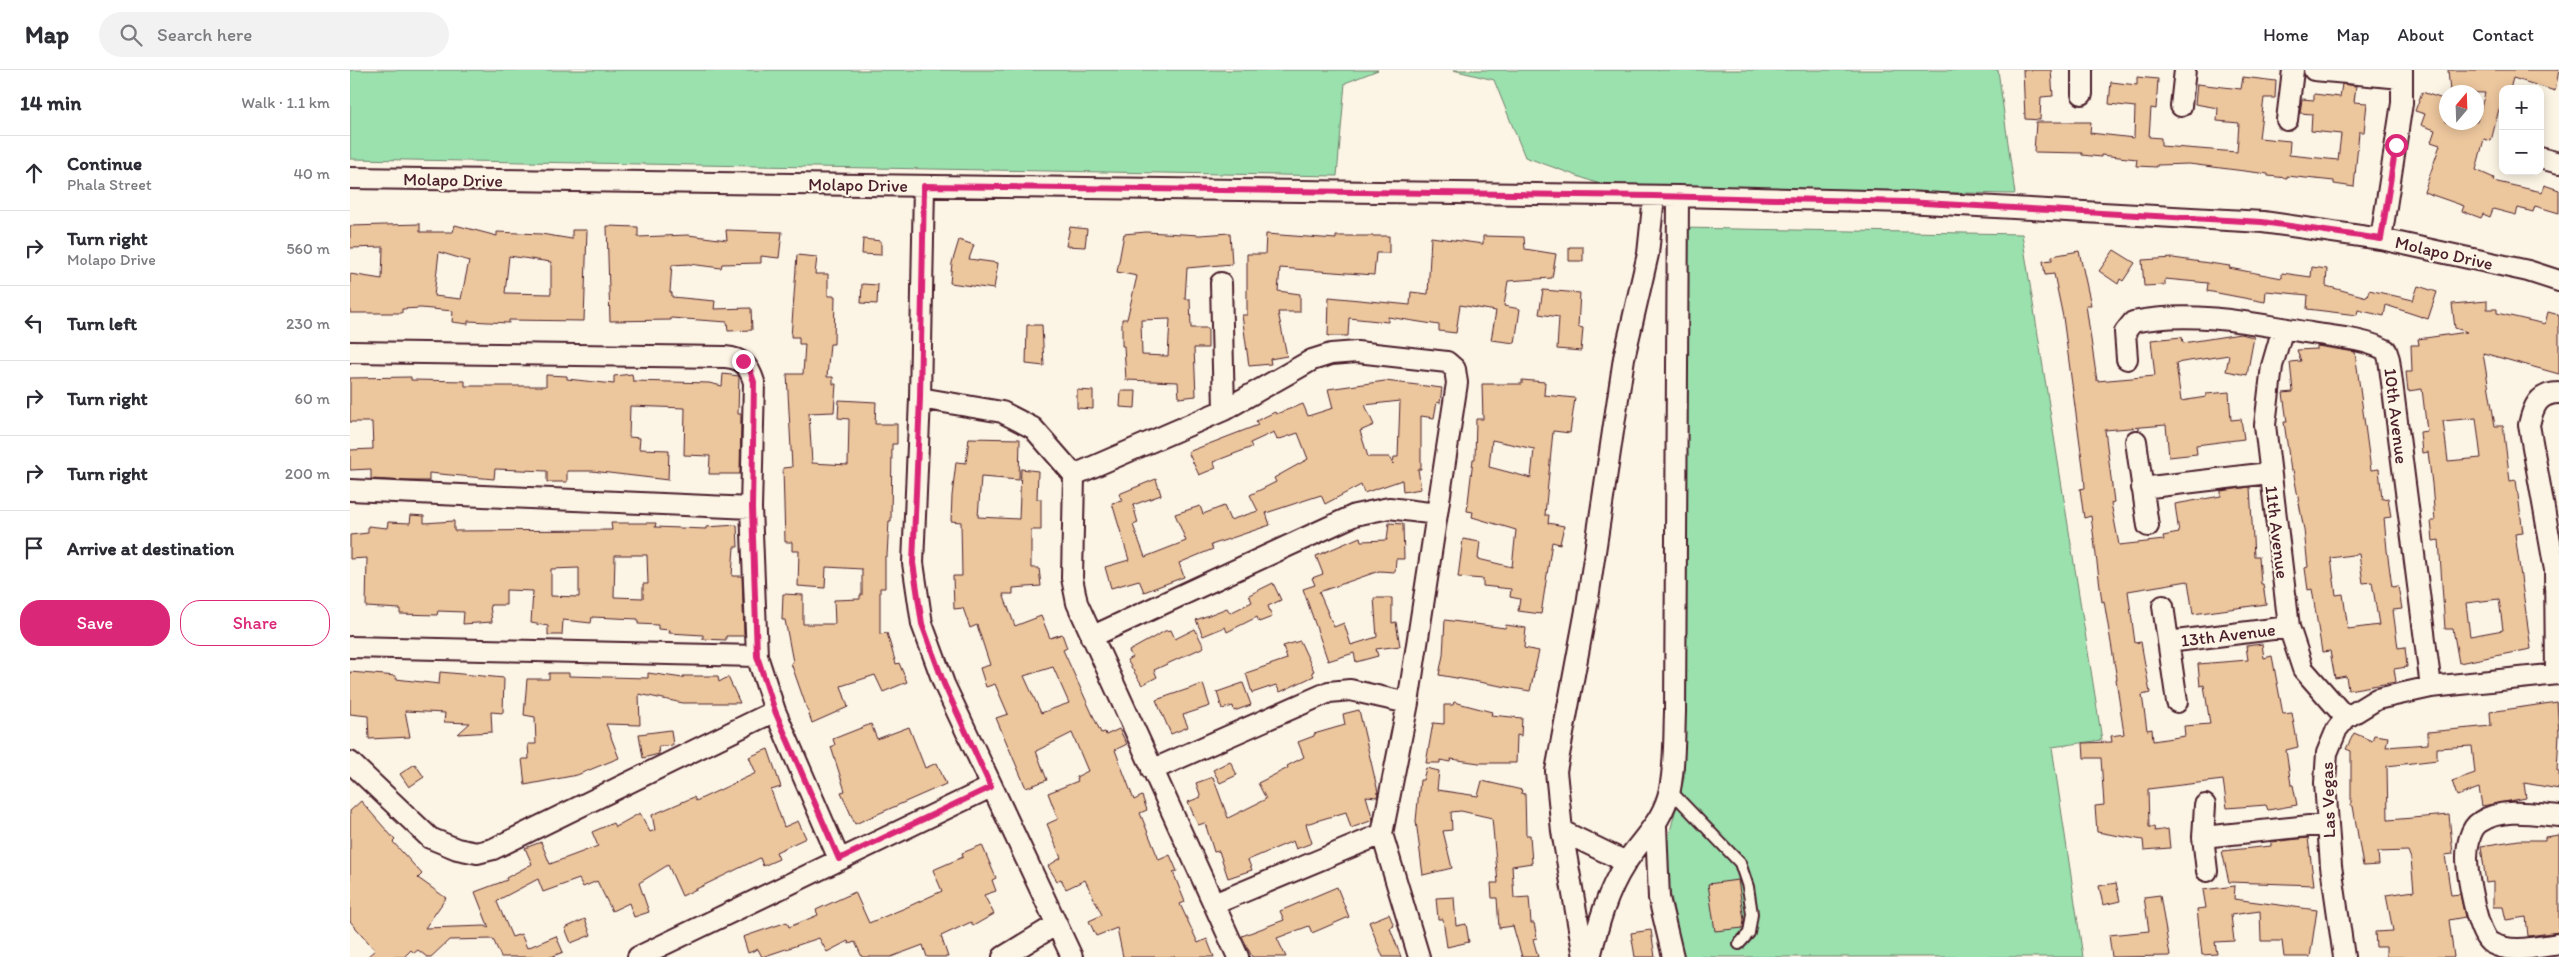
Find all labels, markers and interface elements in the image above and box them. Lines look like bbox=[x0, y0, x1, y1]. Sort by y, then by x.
search box bbox=[99, 12, 449, 57]
text: Map bbox=[25, 20, 69, 49]
icon: search bbox=[117, 21, 145, 49]
text: Search here bbox=[157, 23, 252, 46]
text: Home bbox=[2263, 24, 2309, 46]
text: Map bbox=[2337, 24, 2370, 46]
text: About bbox=[2398, 24, 2444, 46]
text: Contact bbox=[2472, 24, 2534, 46]
north arrow bbox=[2439, 85, 2484, 130]
map controls bbox=[2499, 85, 2544, 175]
button: + bbox=[2499, 85, 2544, 130]
text: 14 min bbox=[20, 90, 81, 115]
text: Walk · 1.1 km bbox=[241, 93, 330, 112]
button: − bbox=[2499, 130, 2544, 175]
route start bbox=[2385, 134, 2408, 157]
text: Continue bbox=[67, 152, 142, 175]
icon: ahead bbox=[20, 159, 48, 187]
text: 40 m bbox=[293, 164, 330, 183]
street label: Molapo Drive bbox=[403, 168, 503, 192]
street label: Molapo Drive bbox=[808, 173, 908, 197]
text: Phala Street bbox=[67, 175, 152, 194]
text: Turn right bbox=[67, 227, 148, 250]
street label: Molapo Drive bbox=[2393, 231, 2495, 275]
icon: right bbox=[20, 234, 48, 262]
text: 560 m bbox=[286, 239, 330, 258]
text: Molapo Drive bbox=[67, 250, 156, 269]
icon: left bbox=[20, 309, 48, 337]
text: Turn left bbox=[67, 312, 137, 335]
text: 230 m bbox=[286, 314, 330, 333]
route end bbox=[732, 350, 755, 373]
street label: 10th Avenue bbox=[2379, 367, 2413, 465]
icon: right bbox=[20, 384, 48, 412]
text: Turn right bbox=[67, 387, 148, 410]
text: 60 m bbox=[295, 389, 330, 408]
icon: right bbox=[20, 459, 48, 487]
text: Turn right bbox=[67, 462, 148, 485]
text: 200 m bbox=[285, 464, 330, 483]
street label: 11th Avenue bbox=[2260, 484, 2294, 580]
icon: arrive bbox=[20, 534, 48, 562]
text: Arrive at destination bbox=[67, 537, 234, 560]
button: Save bbox=[20, 600, 170, 646]
button: Share bbox=[180, 600, 330, 646]
street label: 13th Avenue bbox=[2179, 618, 2277, 652]
street label: Las Vegas bbox=[2316, 762, 2340, 838]

